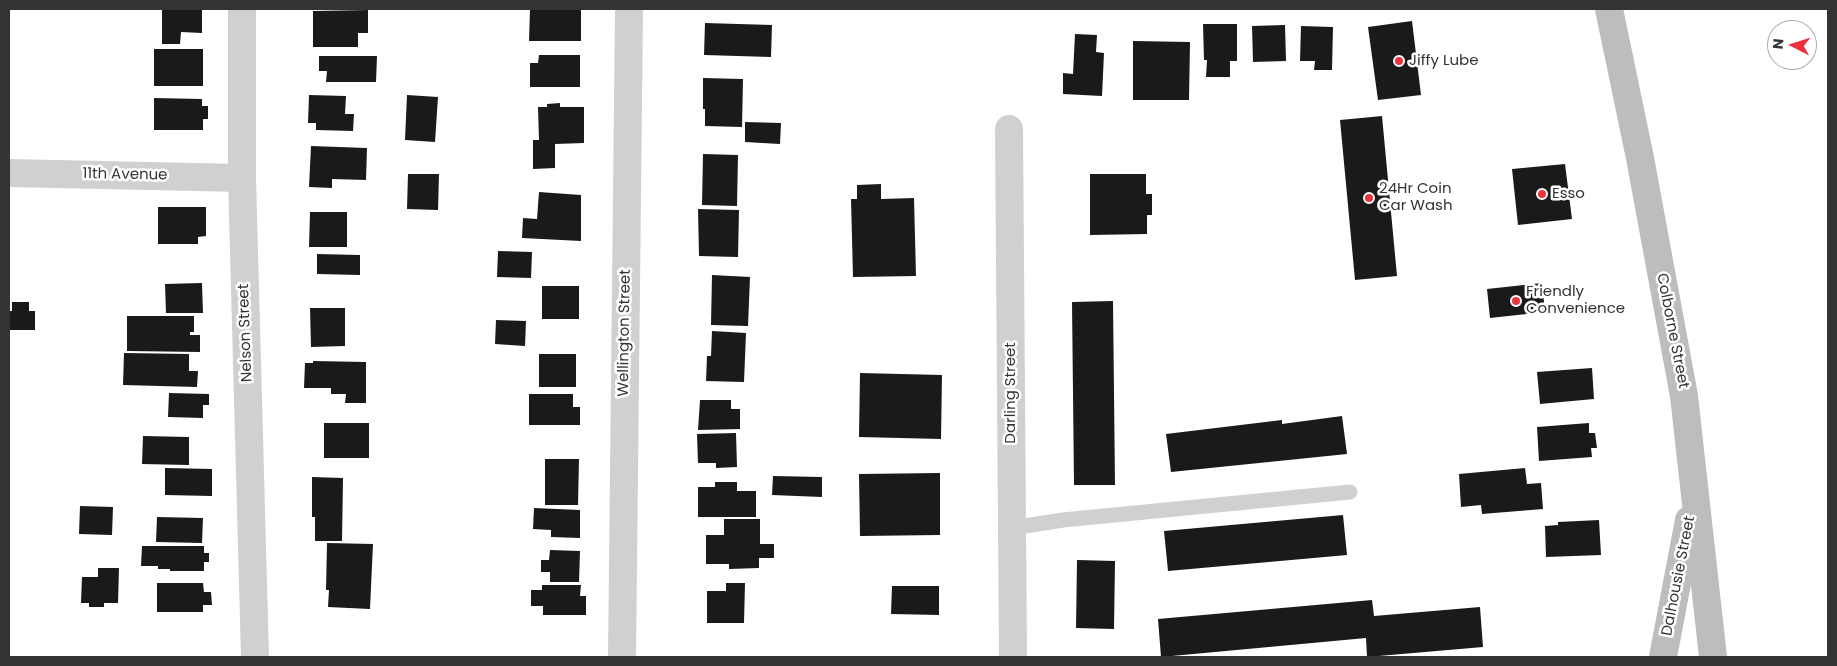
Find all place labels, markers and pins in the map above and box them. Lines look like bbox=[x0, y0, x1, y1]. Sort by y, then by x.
place label: Jiffy Lube bbox=[1409, 52, 1478, 70]
marker: Jiffy Lube bbox=[1393, 55, 1405, 67]
place label: 24Hr Coin Car Wash bbox=[1379, 180, 1453, 215]
place label: Esso bbox=[1552, 185, 1585, 203]
marker: Esso bbox=[1536, 188, 1548, 200]
marker: 24Hr Coin Car Wash bbox=[1363, 192, 1375, 204]
place label: Friendly Convenience bbox=[1526, 283, 1625, 318]
marker: Friendly Convenience bbox=[1510, 295, 1522, 307]

